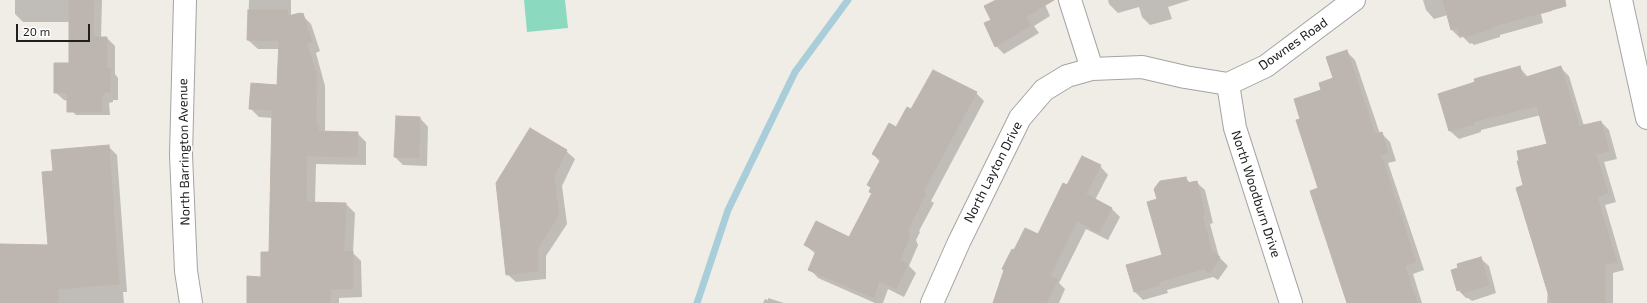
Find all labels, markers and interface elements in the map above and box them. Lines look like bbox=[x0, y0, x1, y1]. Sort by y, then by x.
street label: Downes Road bbox=[1255, 14, 1331, 74]
scale bar bbox=[18, 16, 92, 42]
text: 20 m bbox=[23, 24, 50, 38]
street label: North Barrington Avenue bbox=[175, 78, 193, 226]
street label: North Layton Drive bbox=[961, 119, 1025, 225]
street label: North Woodburn Drive bbox=[1228, 128, 1284, 260]

